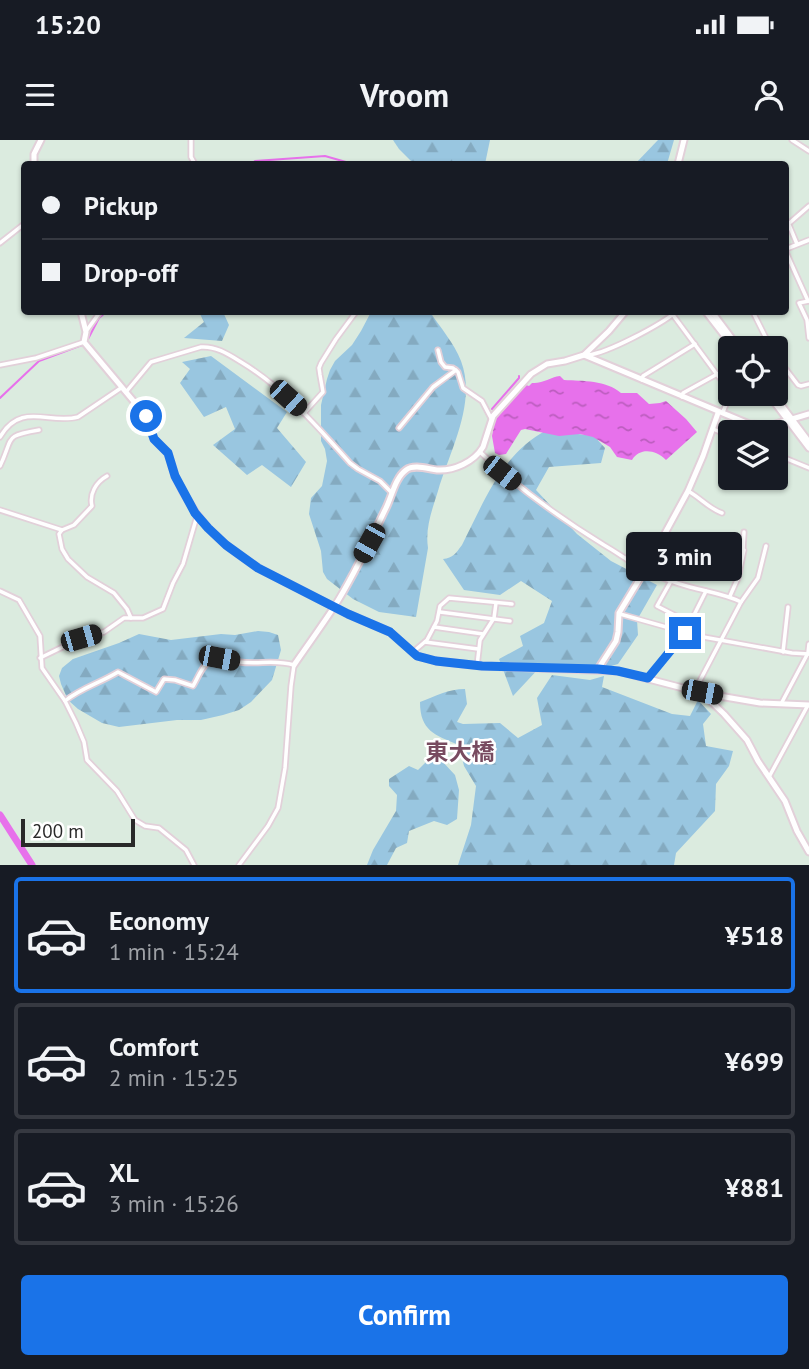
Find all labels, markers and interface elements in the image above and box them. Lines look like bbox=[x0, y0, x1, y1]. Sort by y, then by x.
text: 15:20 bbox=[35, 8, 101, 41]
text: Vroom bbox=[360, 74, 449, 116]
icon: menu bbox=[21, 76, 59, 114]
icon: person bbox=[750, 76, 788, 114]
text: Pickup bbox=[84, 189, 158, 222]
text: Drop-off bbox=[84, 256, 178, 289]
map controls bbox=[718, 336, 788, 490]
button: locate bbox=[718, 336, 788, 406]
car bbox=[266, 376, 311, 420]
route start bbox=[130, 400, 162, 432]
button: layers bbox=[718, 420, 788, 490]
car bbox=[479, 452, 526, 494]
car bbox=[350, 520, 389, 566]
callout: 3 min bbox=[627, 532, 743, 580]
text: 3 min bbox=[656, 542, 712, 571]
route end bbox=[669, 617, 701, 649]
car bbox=[58, 622, 105, 654]
car bbox=[197, 644, 242, 672]
car bbox=[680, 678, 725, 706]
district label: 東大橋 bbox=[426, 737, 495, 766]
scale bar bbox=[21, 816, 135, 848]
text: 200 m bbox=[32, 819, 84, 843]
icon: car bbox=[25, 904, 88, 967]
text: Economy bbox=[109, 904, 209, 937]
text: ¥518 bbox=[725, 919, 784, 952]
text: 1 min · 15:24 bbox=[109, 937, 239, 966]
icon: car bbox=[25, 1030, 88, 1093]
text: Comfort bbox=[109, 1030, 199, 1063]
text: ¥699 bbox=[725, 1045, 784, 1078]
text: 2 min · 15:25 bbox=[109, 1063, 239, 1092]
icon: car bbox=[25, 1156, 88, 1219]
text: XL bbox=[109, 1156, 139, 1189]
text: ¥881 bbox=[725, 1171, 784, 1204]
text: 3 min · 15:26 bbox=[109, 1189, 239, 1218]
button: Confirm bbox=[21, 1275, 788, 1355]

